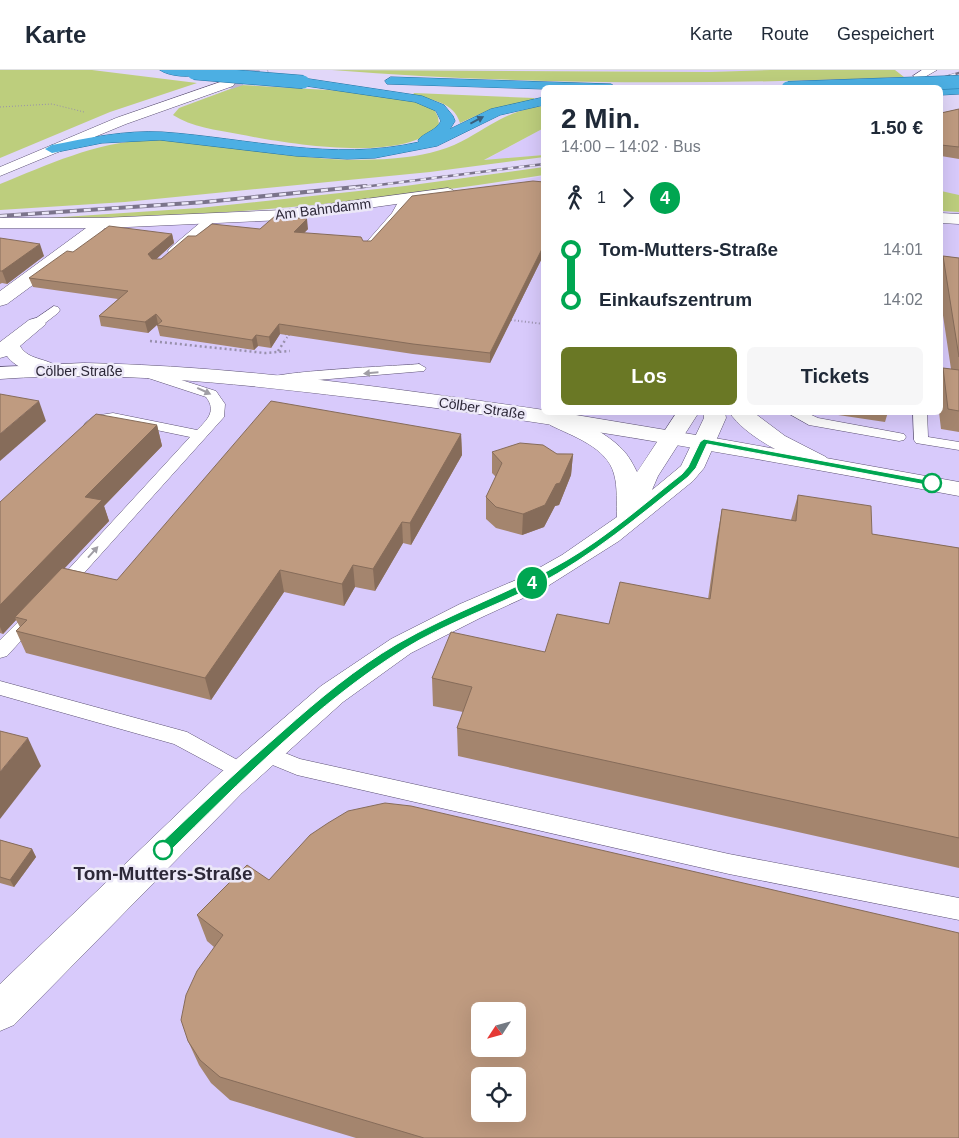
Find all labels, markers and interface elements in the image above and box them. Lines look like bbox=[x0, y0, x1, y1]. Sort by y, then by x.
text: Karte bbox=[25, 21, 86, 48]
text: Karte bbox=[690, 24, 733, 44]
text: Route bbox=[761, 24, 809, 44]
text: Gespeichert bbox=[837, 24, 934, 44]
text: 2 Min. bbox=[561, 103, 640, 134]
one-way arrow bbox=[470, 116, 484, 125]
text: 1.50 € bbox=[870, 117, 923, 138]
text: 14:00 – 14:02 · Bus bbox=[561, 138, 701, 155]
icon: walk bbox=[561, 184, 589, 212]
icon: forward bbox=[614, 184, 642, 212]
text: 4 bbox=[660, 188, 670, 208]
text: 1 bbox=[597, 189, 606, 206]
street label: Am Bahndamm bbox=[274, 195, 372, 223]
text: Tom-Mutters-Straße bbox=[599, 239, 778, 260]
text: 14:01 bbox=[883, 241, 923, 258]
text: Einkaufszentrum bbox=[599, 289, 752, 310]
text: 14:02 bbox=[883, 291, 923, 308]
button: Los bbox=[561, 347, 737, 405]
button: Tickets bbox=[747, 347, 923, 405]
street label: Cölber Straße bbox=[35, 363, 123, 379]
one-way arrow bbox=[362, 369, 378, 377]
one-way arrow bbox=[197, 387, 211, 395]
street label: Cölber Straße bbox=[438, 394, 526, 422]
unlabelled marker bbox=[922, 473, 942, 493]
one-way arrow bbox=[88, 545, 99, 558]
line badge: 4 bbox=[516, 567, 548, 599]
text: 4 bbox=[527, 573, 537, 593]
marker: Tom-Mutters-Straße bbox=[153, 840, 173, 860]
place label: Tom-Mutters-Straße bbox=[73, 863, 253, 884]
north arrow bbox=[471, 1002, 526, 1058]
map controls bbox=[471, 1002, 526, 1122]
button: locate bbox=[471, 1067, 526, 1122]

